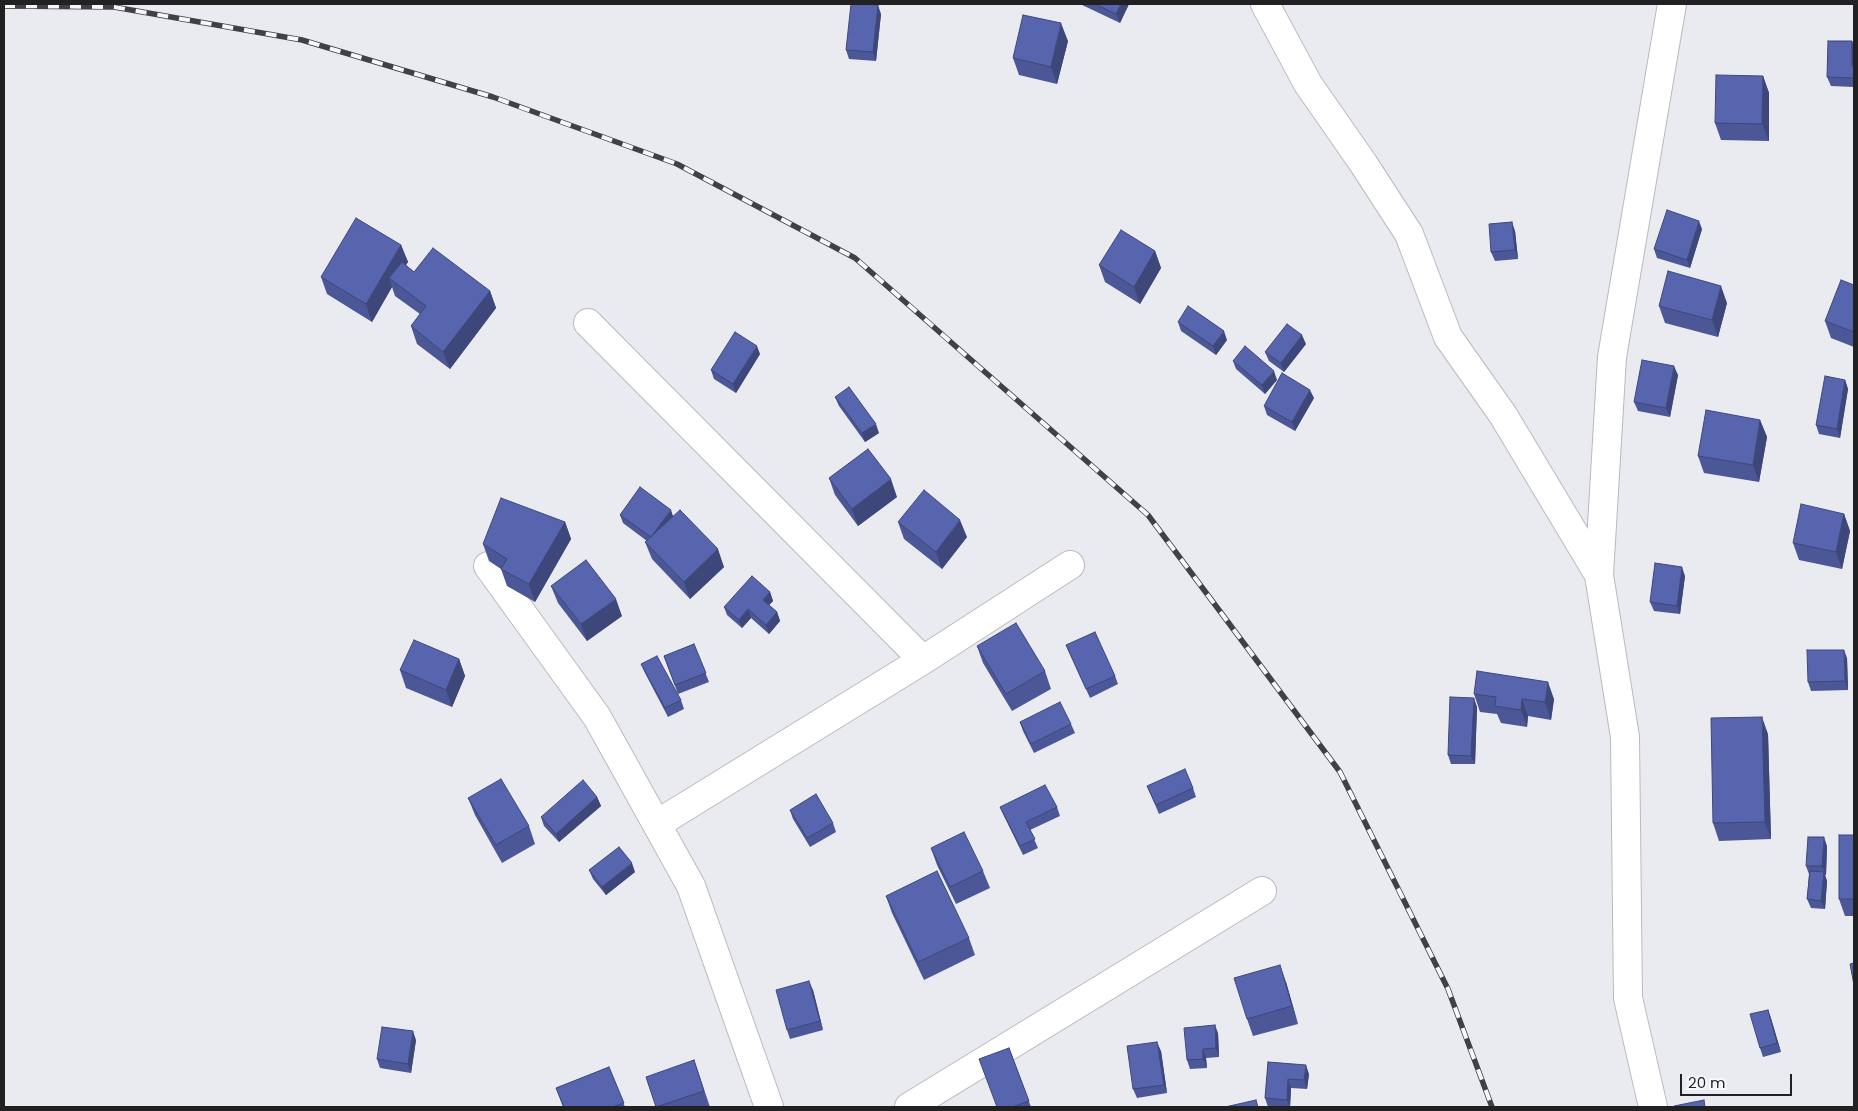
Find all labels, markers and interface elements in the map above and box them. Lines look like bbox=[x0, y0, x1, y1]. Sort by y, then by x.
scale bar bbox=[1683, 1064, 1796, 1096]
text: 20 m bbox=[1688, 1072, 1726, 1093]

